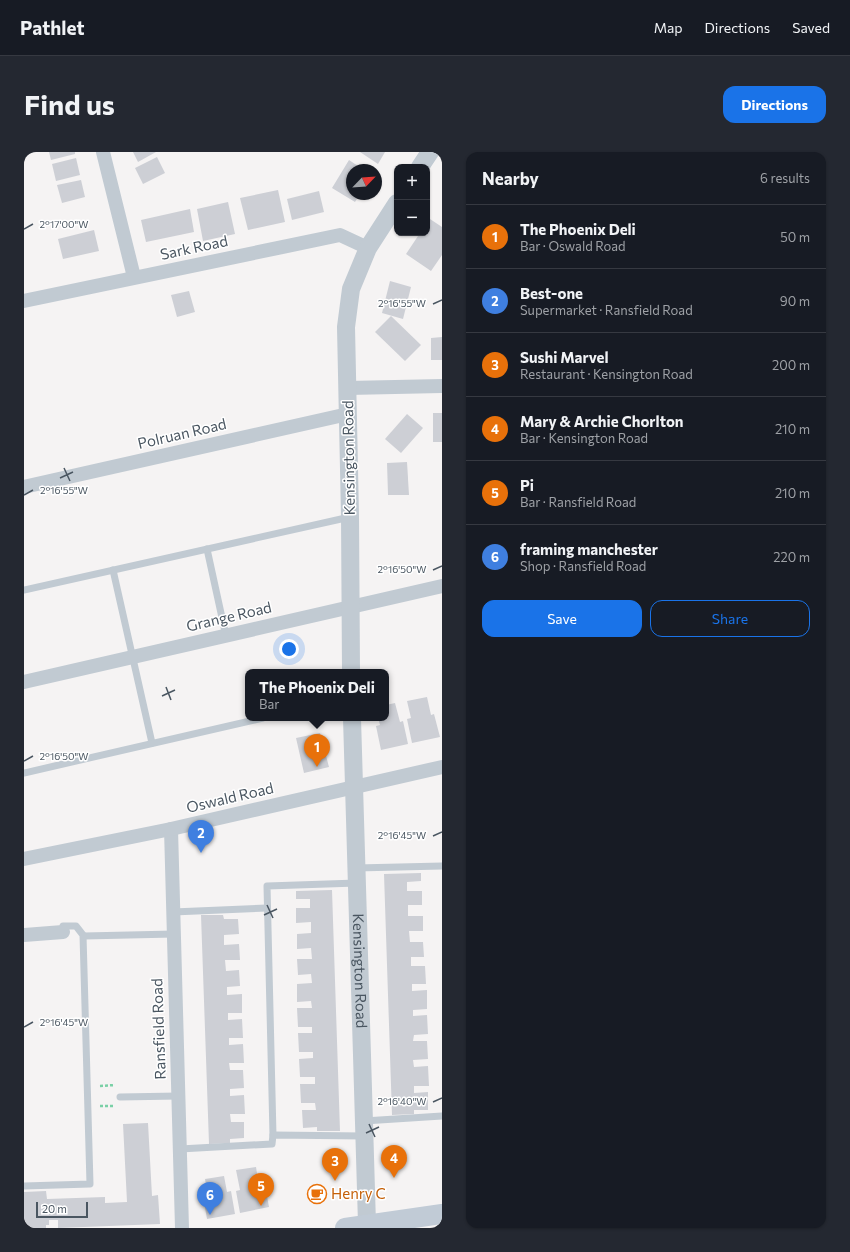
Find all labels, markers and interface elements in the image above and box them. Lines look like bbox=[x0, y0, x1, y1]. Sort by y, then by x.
text: Pathlet bbox=[20, 16, 85, 39]
text: Map bbox=[654, 19, 683, 36]
text: Directions bbox=[705, 19, 770, 36]
text: Saved bbox=[792, 19, 830, 36]
button: Directions bbox=[723, 86, 826, 123]
text: Find us bbox=[24, 87, 115, 121]
north arrow bbox=[346, 164, 382, 200]
map controls bbox=[394, 164, 430, 236]
button: + bbox=[394, 164, 430, 200]
text: Nearby bbox=[482, 168, 539, 189]
text: 6 results bbox=[760, 170, 810, 186]
button: − bbox=[394, 200, 430, 236]
text: 2°17'00"W bbox=[40, 218, 88, 230]
text: The Phoenix Deli bbox=[520, 220, 636, 238]
text: 1 bbox=[492, 229, 498, 245]
text: 50 m bbox=[780, 229, 810, 245]
street label: Sark Road bbox=[158, 231, 229, 263]
text: Bar · Oswald Road bbox=[520, 238, 626, 254]
text: Best-one bbox=[520, 284, 583, 302]
text: 2 bbox=[491, 293, 499, 309]
text: 90 m bbox=[780, 293, 810, 309]
text: 2°16'55"W bbox=[378, 297, 426, 309]
text: Supermarket · Ransfield Road bbox=[520, 302, 693, 318]
text: Sushi Marvel bbox=[520, 348, 608, 366]
text: 3 bbox=[491, 357, 499, 373]
text: 200 m bbox=[772, 357, 810, 373]
text: Restaurant · Kensington Road bbox=[520, 366, 693, 382]
street label: Kensington Road bbox=[338, 400, 358, 516]
text: Mary & Archie Chorlton bbox=[520, 412, 684, 430]
street label: Polruan Road bbox=[136, 414, 228, 452]
text: 4 bbox=[491, 421, 499, 437]
text: 210 m bbox=[775, 421, 810, 437]
text: Bar · Kensington Road bbox=[520, 430, 648, 446]
text: Pi bbox=[520, 476, 534, 494]
text: 2°16'55"W bbox=[40, 484, 88, 496]
text: 5 bbox=[491, 485, 499, 501]
text: 210 m bbox=[775, 485, 810, 501]
text: Bar · Ransfield Road bbox=[520, 494, 636, 510]
text: framing manchester bbox=[520, 540, 658, 558]
text: 6 bbox=[491, 549, 499, 565]
text: 220 m bbox=[773, 549, 810, 565]
text: Shop · Ransfield Road bbox=[520, 558, 646, 574]
text: 2°16'50"W bbox=[378, 563, 426, 575]
street label: Grange Road bbox=[184, 597, 273, 635]
button: Save bbox=[482, 600, 642, 637]
button: Share bbox=[650, 600, 810, 637]
your location bbox=[279, 639, 299, 659]
popup bbox=[245, 669, 389, 721]
text: The Phoenix Deli bbox=[259, 678, 375, 696]
text: Bar bbox=[259, 696, 279, 712]
pin: 1 bbox=[304, 734, 330, 767]
text: 2°16'50"W bbox=[40, 750, 88, 762]
street label: Oswald Road bbox=[184, 778, 275, 816]
pin: 2 bbox=[188, 820, 214, 853]
text: 2°16'45"W bbox=[378, 829, 426, 841]
street label: Kensington Road bbox=[350, 913, 371, 1029]
street label: Ransfield Road bbox=[147, 978, 169, 1080]
text: 2°16'45"W bbox=[40, 1016, 88, 1028]
text: 2°16'40"W bbox=[377, 1095, 427, 1107]
pin: 4 bbox=[381, 1145, 407, 1178]
pin: 3 bbox=[322, 1148, 348, 1181]
pin: 5 bbox=[248, 1173, 274, 1206]
pin: 6 bbox=[197, 1182, 223, 1215]
cafe icon: Henry C bbox=[306, 1183, 328, 1205]
place label: Henry C bbox=[331, 1184, 386, 1202]
scale bar bbox=[36, 1200, 88, 1219]
text: 20 m bbox=[42, 1202, 67, 1215]

